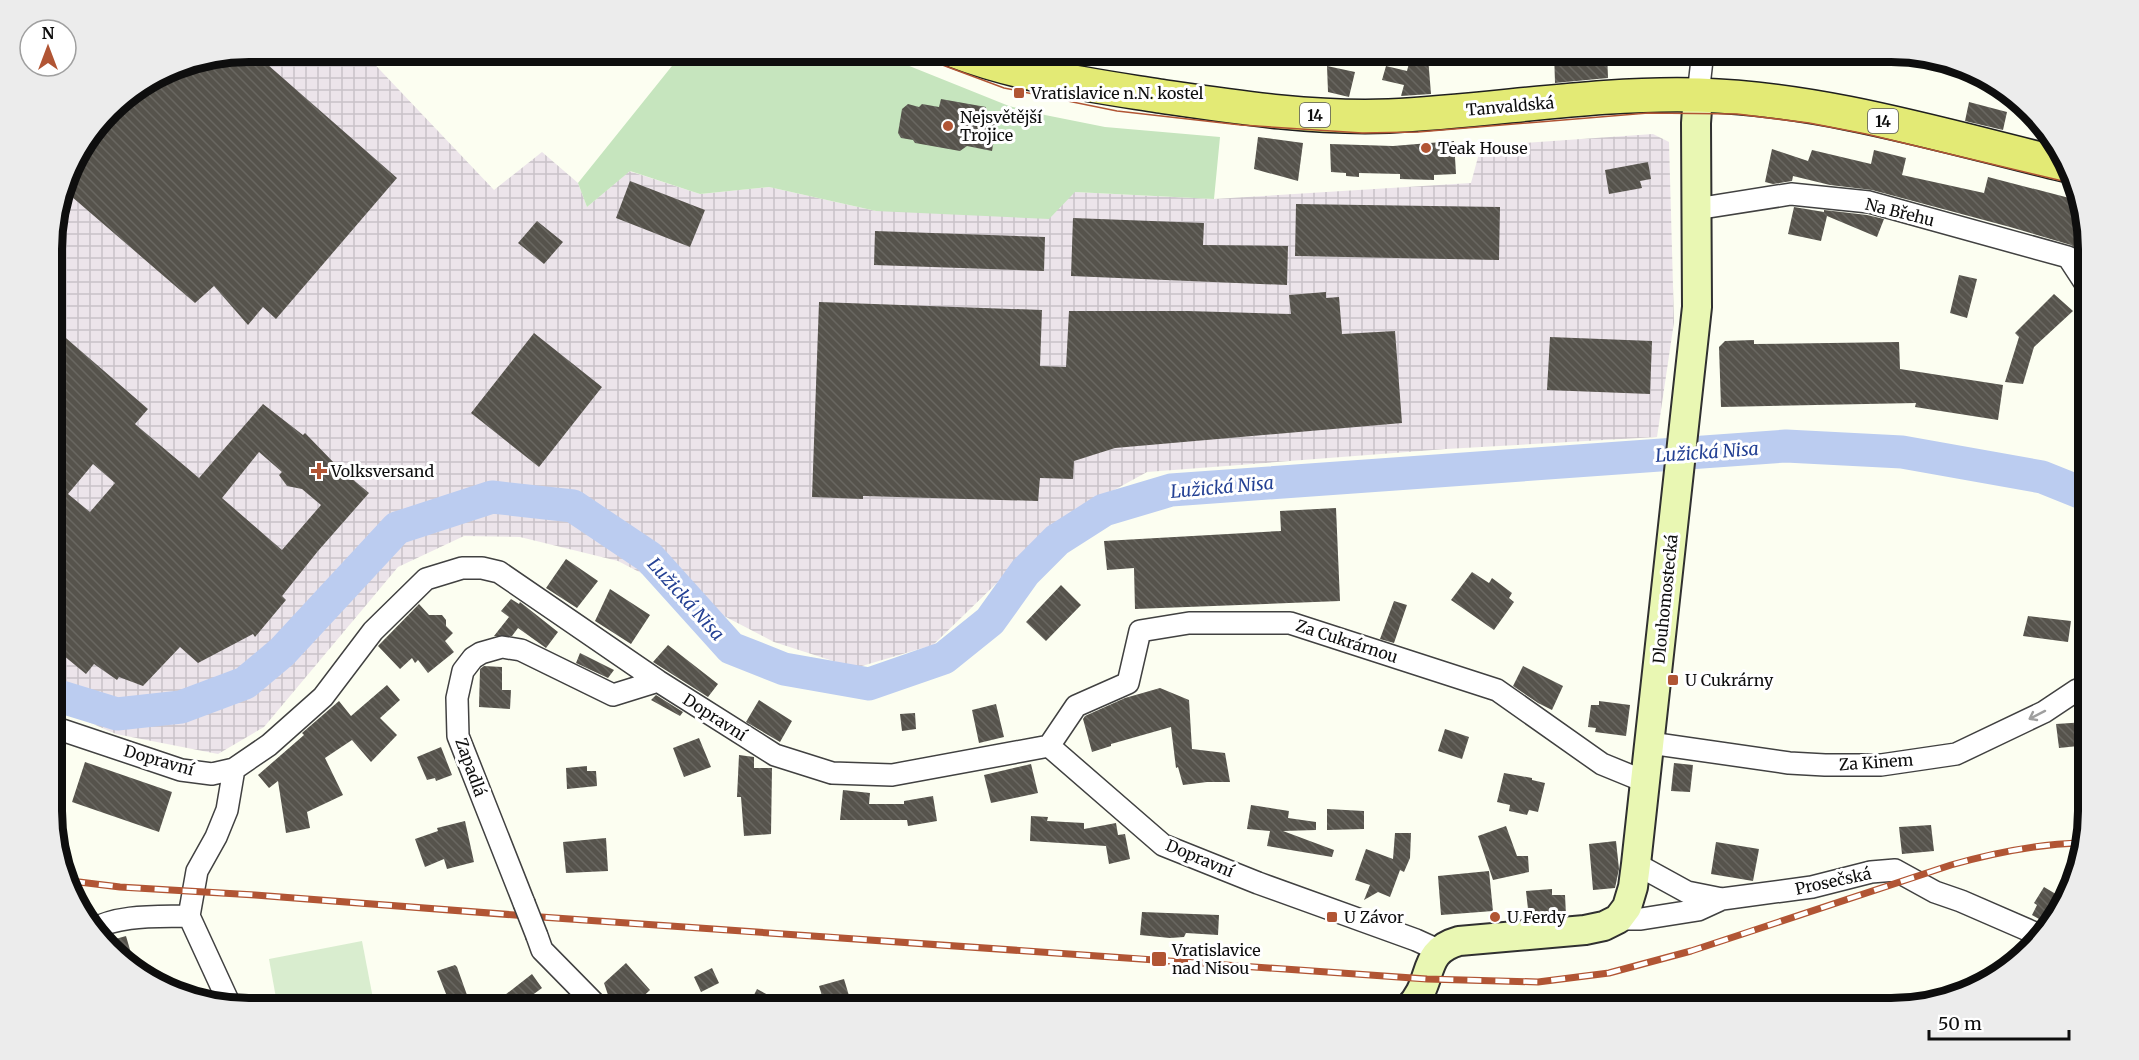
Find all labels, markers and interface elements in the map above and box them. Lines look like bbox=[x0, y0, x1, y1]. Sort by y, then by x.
north arrow bbox=[18, 18, 78, 78]
text: N bbox=[42, 23, 55, 43]
place label: Vratislavice n.N. kostel bbox=[1030, 83, 1203, 103]
marker: Vratislavice n.N. kostel bbox=[1012, 86, 1026, 100]
street label: Tanvaldská bbox=[1465, 92, 1555, 120]
road number: 14 bbox=[1300, 103, 1330, 127]
place label: Nejsvětější Trojice bbox=[960, 107, 1043, 145]
road number: 14 bbox=[1868, 109, 1898, 133]
marker: Nejsvětější Trojice bbox=[941, 119, 955, 133]
place label: Teak House bbox=[1438, 138, 1528, 158]
marker: Teak House bbox=[1419, 141, 1433, 155]
street label: Na Břehu bbox=[1863, 194, 1937, 230]
water label: Lužická Nisa bbox=[1654, 437, 1760, 467]
place label: Volksversand bbox=[330, 461, 434, 481]
marker: Volksversand bbox=[312, 464, 326, 478]
water label: Lužická Nisa bbox=[1169, 471, 1275, 503]
street label: Dlouhomostecká bbox=[1648, 533, 1682, 665]
water label: Lužická Nisa bbox=[643, 553, 729, 645]
street label: Za Cukrárnou bbox=[1293, 615, 1401, 667]
place label: U Cukrárny bbox=[1685, 670, 1774, 690]
marker: U Cukrárny bbox=[1666, 673, 1680, 687]
street label: Dopravní bbox=[679, 689, 751, 745]
one-way arrow bbox=[2028, 709, 2046, 721]
street label: Zapadlá bbox=[451, 735, 491, 799]
street label: Dopravní bbox=[122, 740, 197, 780]
street label: Za Kinem bbox=[1838, 749, 1914, 775]
street label: Dopravní bbox=[1163, 835, 1238, 882]
street label: Prosečská bbox=[1793, 863, 1873, 899]
place label: U Závor bbox=[1344, 907, 1404, 927]
place label: U Ferdy bbox=[1507, 907, 1566, 927]
marker: U Závor bbox=[1325, 910, 1339, 924]
marker: U Ferdy bbox=[1488, 910, 1502, 924]
place label: Vratislavice nad Nisou bbox=[1171, 940, 1261, 978]
marker: Vratislavice nad Nisou bbox=[1150, 950, 1168, 968]
scale bar bbox=[1929, 1003, 2068, 1041]
text: 50 m bbox=[1938, 1012, 1982, 1035]

